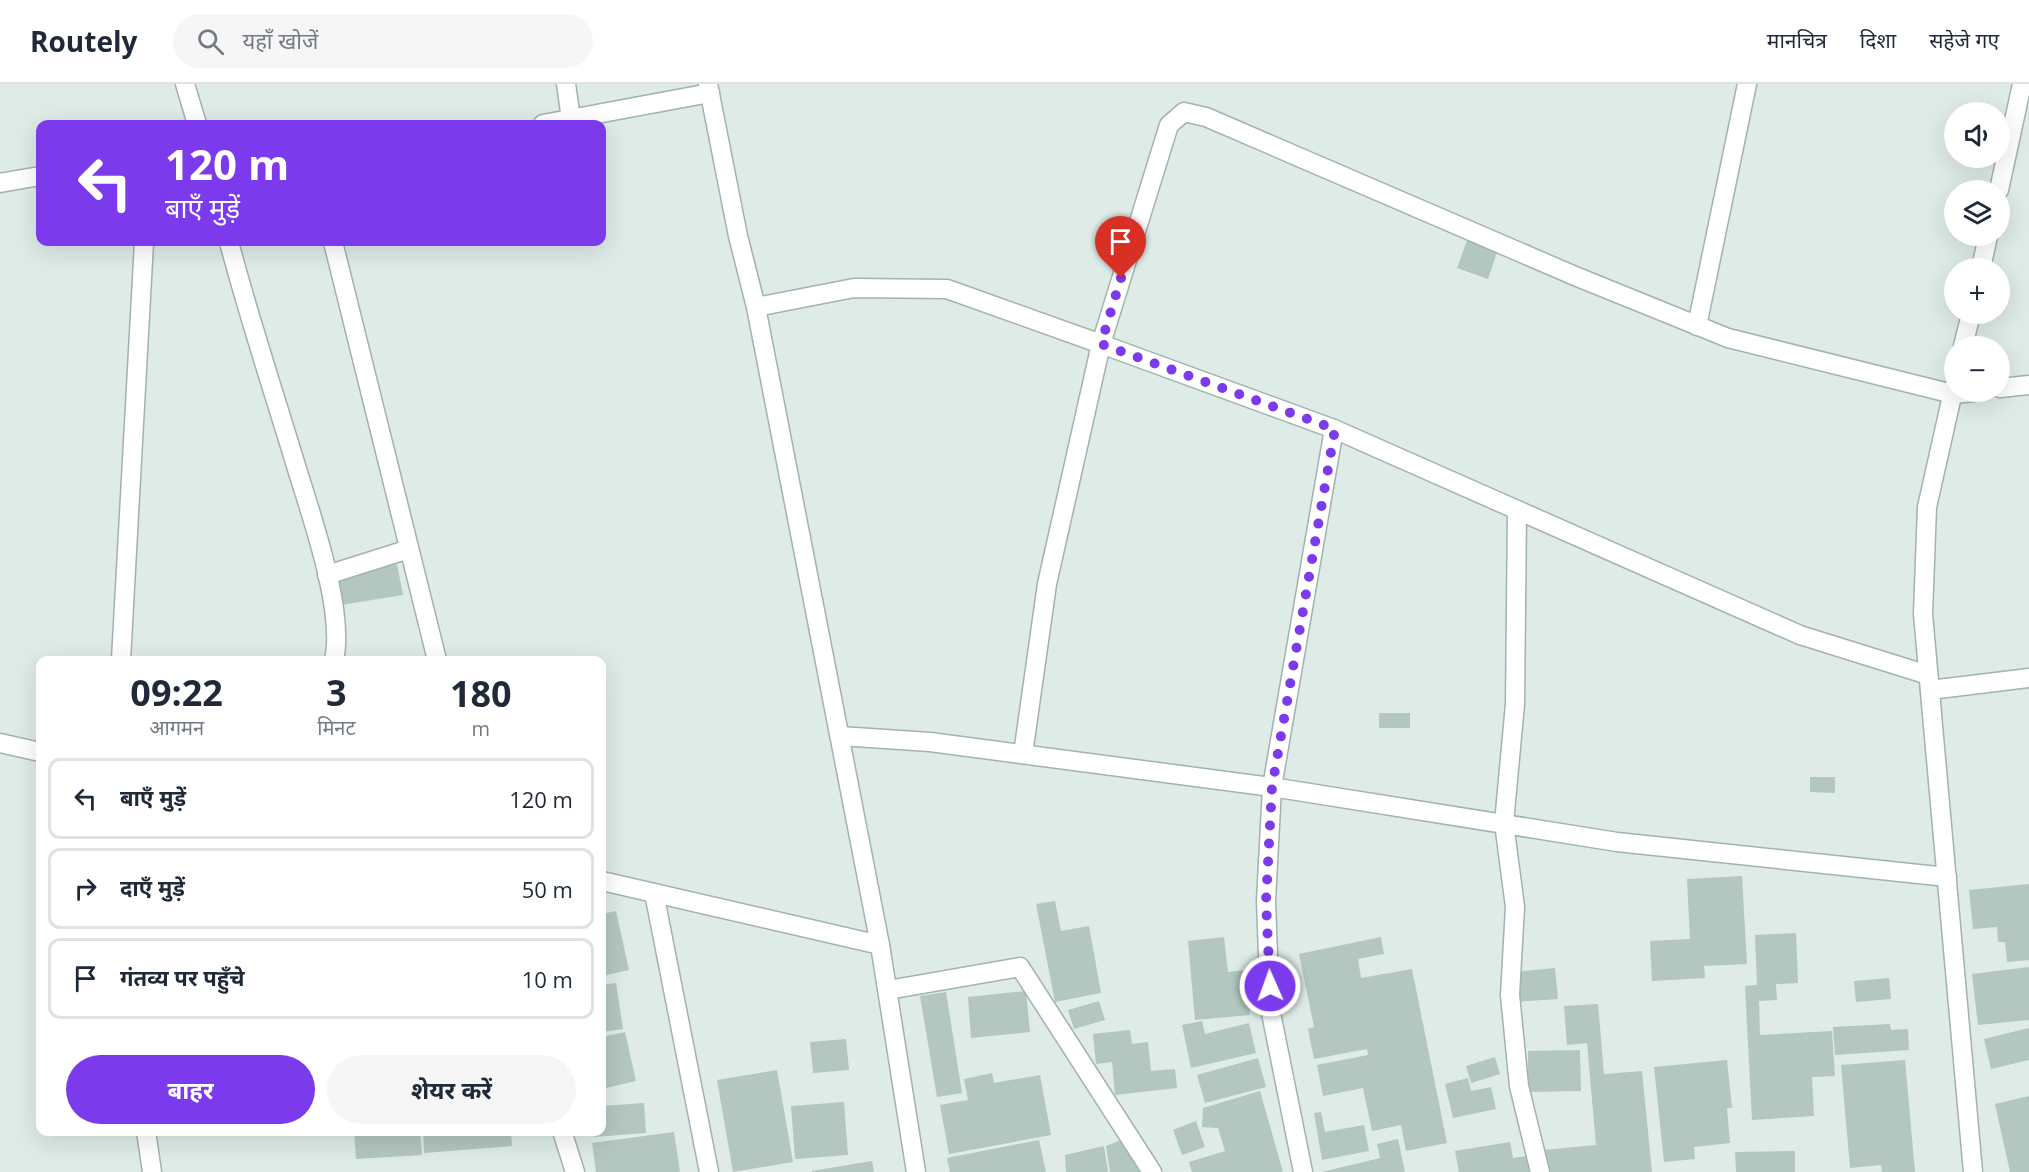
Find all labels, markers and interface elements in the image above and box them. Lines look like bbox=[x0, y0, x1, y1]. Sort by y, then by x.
search box bbox=[173, 14, 593, 68]
text: Routely bbox=[30, 22, 137, 60]
icon: search bbox=[194, 25, 227, 58]
text: यहाँ खोजें bbox=[242, 25, 318, 55]
text: मानचित्र bbox=[1767, 26, 1827, 54]
text: दिशा bbox=[1860, 26, 1896, 54]
text: सहेजे गए bbox=[1929, 26, 1999, 54]
map controls bbox=[1944, 102, 2010, 402]
button: sound bbox=[1944, 102, 2010, 168]
text: 120 m bbox=[165, 135, 289, 192]
icon: left bbox=[66, 144, 144, 222]
button: layers bbox=[1944, 180, 2010, 246]
text: बाएँ मुड़ें bbox=[165, 189, 240, 226]
pin bbox=[1095, 216, 1146, 278]
icon: arrive bbox=[1104, 225, 1137, 258]
button: + bbox=[1944, 258, 2010, 324]
button: − bbox=[1944, 336, 2010, 402]
text: 09:22 bbox=[130, 668, 223, 717]
text: 3 bbox=[326, 668, 347, 717]
text: 180 bbox=[450, 669, 512, 718]
text: आगमन bbox=[149, 714, 204, 741]
text: मिनट bbox=[317, 714, 356, 741]
text: m bbox=[472, 715, 490, 742]
icon: left bbox=[69, 782, 102, 815]
text: बाएँ मुड़ें bbox=[120, 782, 186, 812]
text: 120 m bbox=[509, 784, 573, 814]
icon: right bbox=[69, 872, 102, 905]
text: दाएँ मुड़ें bbox=[120, 872, 185, 902]
text: 50 m bbox=[522, 874, 573, 904]
position arrow bbox=[1238, 954, 1302, 1018]
icon: arrive bbox=[69, 962, 102, 995]
text: गंतव्य पर पहुँचे bbox=[120, 962, 245, 992]
text: 10 m bbox=[522, 964, 573, 994]
button: बाहर bbox=[66, 1055, 315, 1124]
button: शेयर करें bbox=[327, 1055, 576, 1124]

